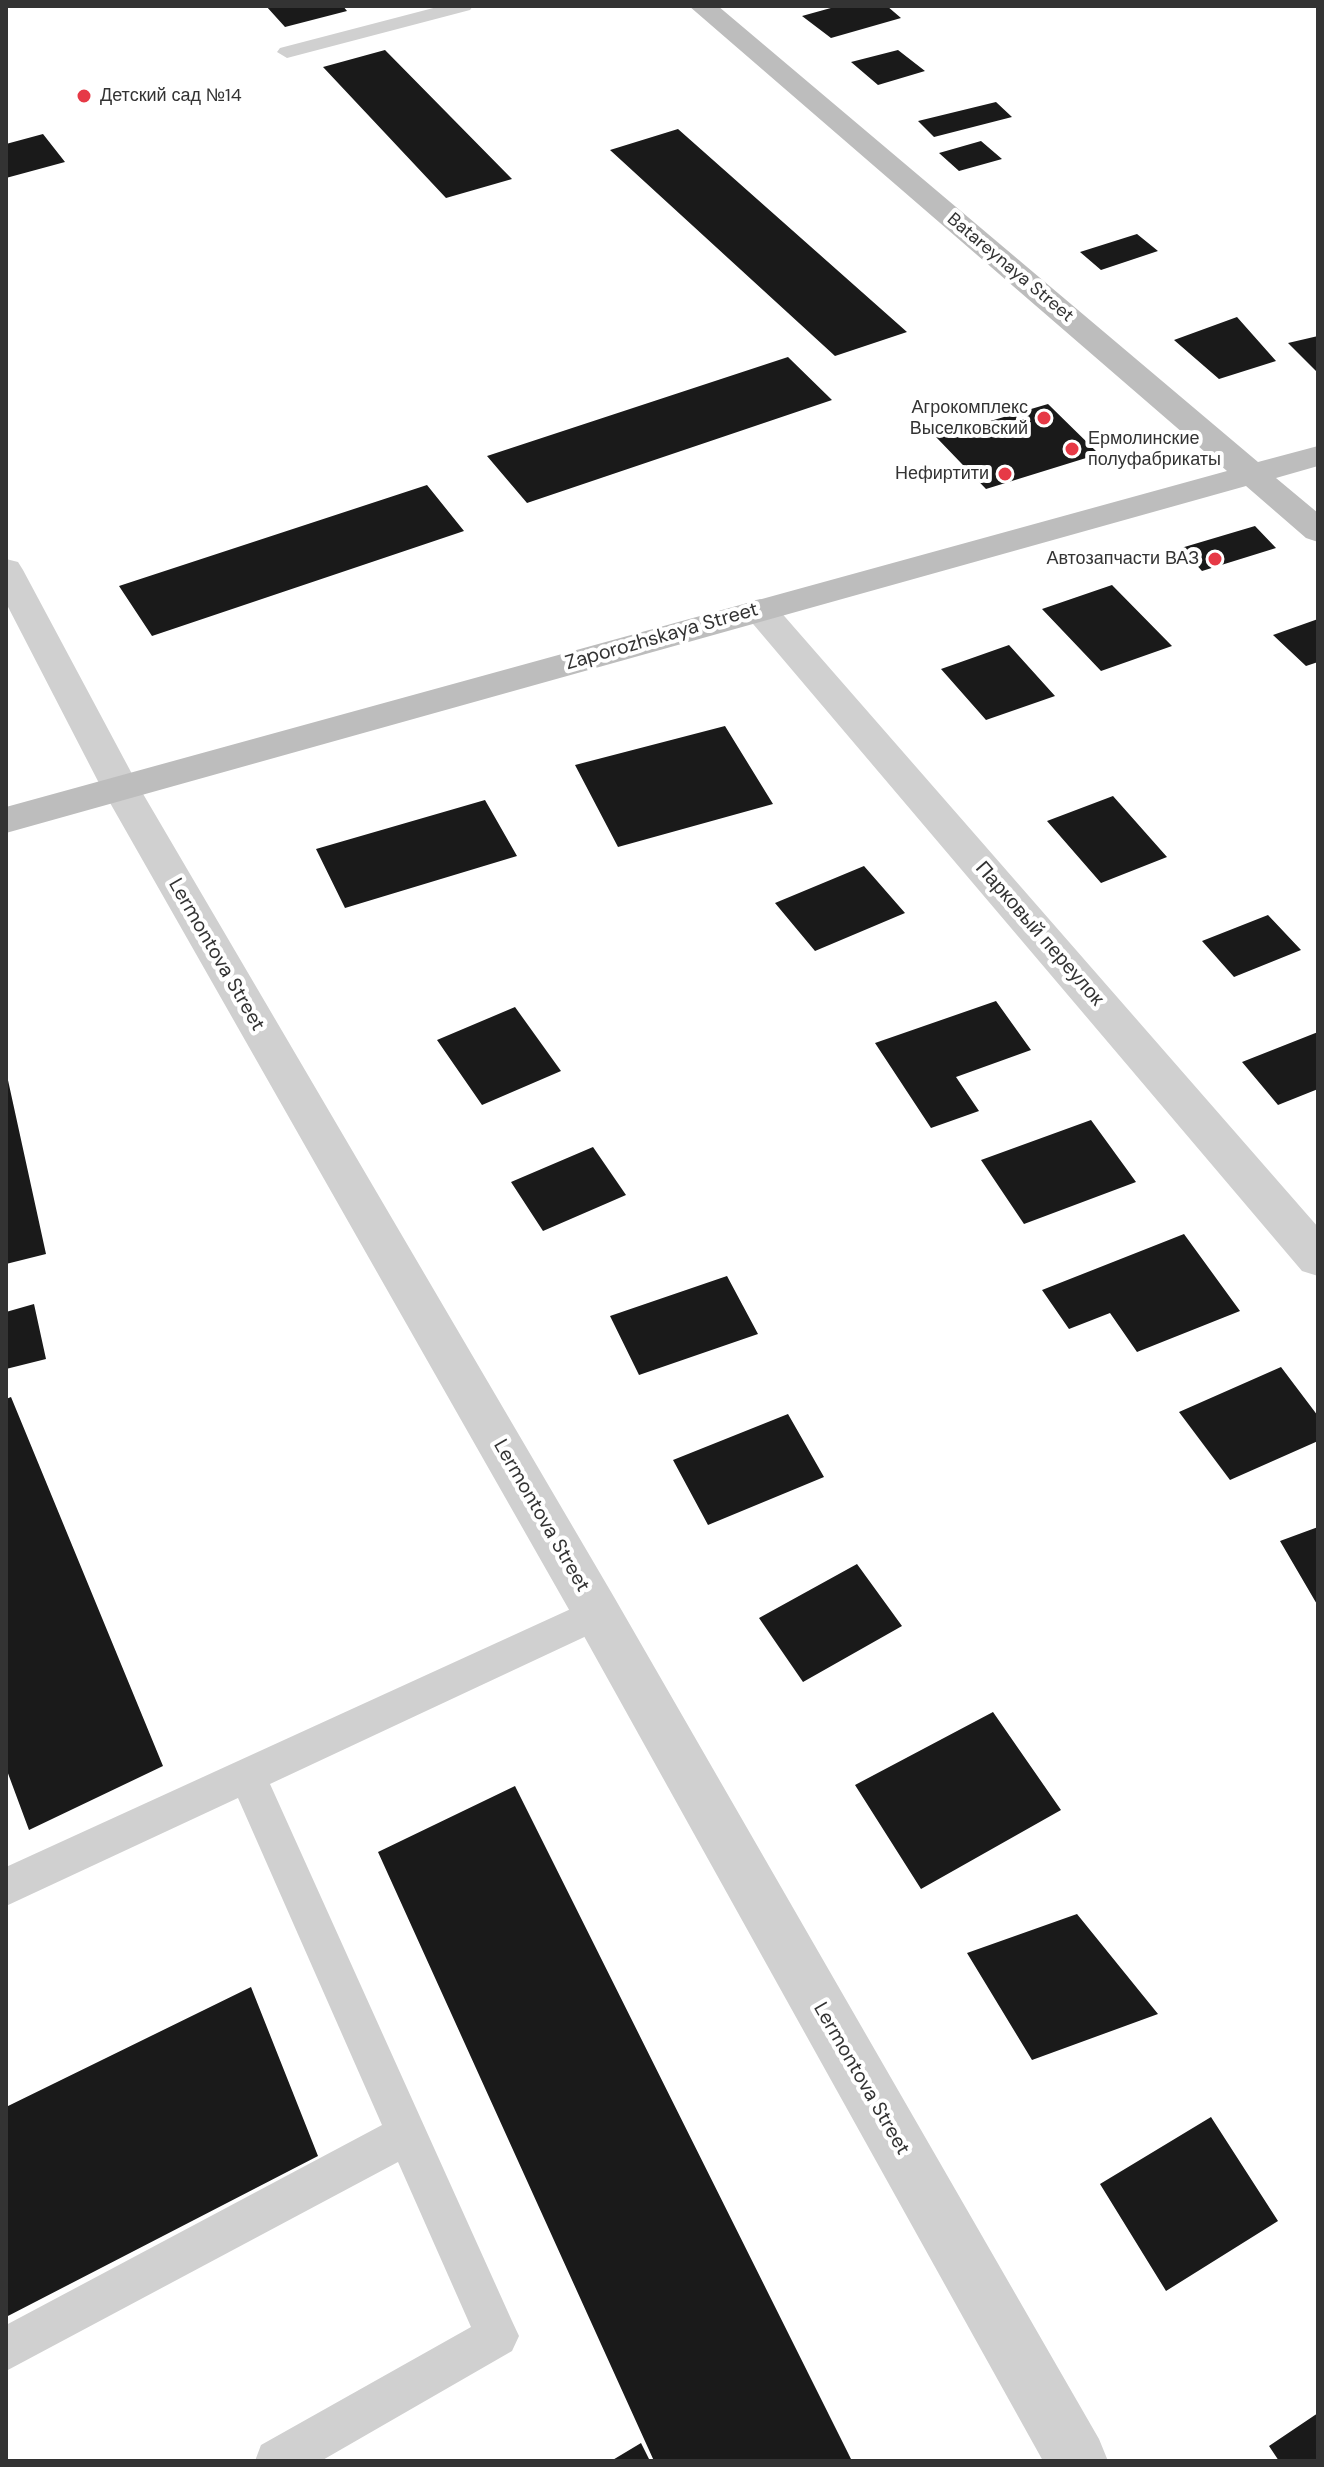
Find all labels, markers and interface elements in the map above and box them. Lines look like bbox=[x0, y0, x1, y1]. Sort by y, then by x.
place label: Детский сад №14 bbox=[100, 85, 242, 107]
marker: Детский сад №14 bbox=[75, 87, 93, 105]
street label: Batareynaya Street bbox=[942, 209, 1078, 327]
place label: Агрокомплекс Выселковский bbox=[910, 397, 1028, 440]
marker: Агрокомплекс Выселковский bbox=[1035, 409, 1053, 427]
place label: Ермолинские полуфабрикаты bbox=[1088, 428, 1221, 470]
marker: Ермолинские полуфабрикаты bbox=[1063, 440, 1081, 458]
place label: Нефиртити bbox=[895, 463, 989, 485]
marker: Нефиртити bbox=[996, 465, 1014, 483]
place label: Автозапчасти ВАЗ bbox=[1046, 548, 1199, 570]
marker: Автозапчасти ВАЗ bbox=[1206, 550, 1224, 568]
street label: Zaporozhskaya Street bbox=[563, 598, 761, 676]
street label: Парковый переулок bbox=[970, 857, 1108, 1011]
street label: Lermontova Street bbox=[163, 875, 269, 1035]
street label: Lermontova Street bbox=[488, 1436, 594, 1596]
street label: Lermontova Street bbox=[808, 1999, 914, 2159]

